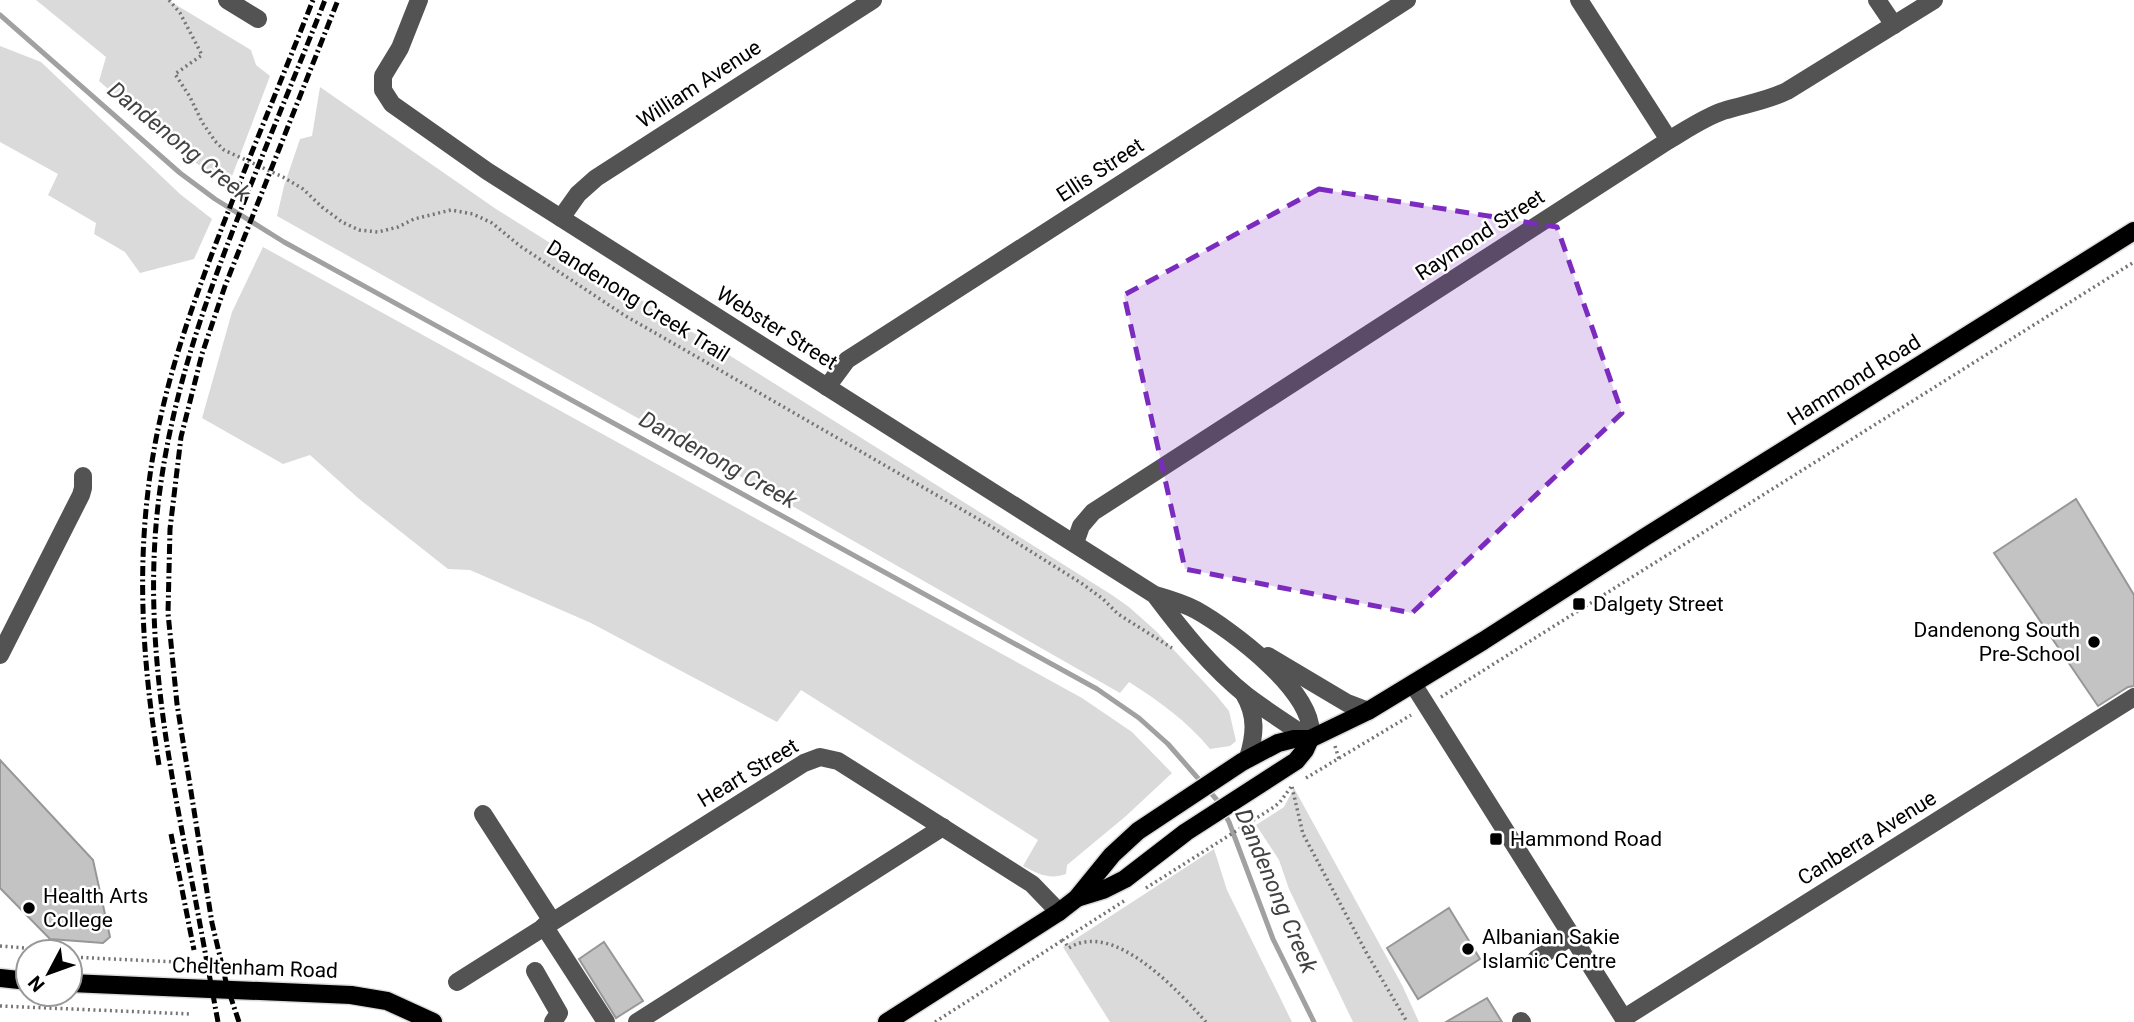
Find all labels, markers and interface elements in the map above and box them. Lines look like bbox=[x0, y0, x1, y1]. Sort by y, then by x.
street label: William Avenue bbox=[633, 35, 765, 133]
water label: Dandenong Creek bbox=[102, 76, 256, 208]
street label: Ellis Street bbox=[1052, 133, 1148, 207]
street label: Raymond Street bbox=[1411, 184, 1549, 286]
street label: Dandenong Creek Trail bbox=[542, 235, 734, 367]
street label: Webster Street bbox=[712, 281, 842, 375]
street label: Hammond Road bbox=[1783, 330, 1925, 430]
water label: Dandenong Creek bbox=[635, 406, 802, 515]
place label: Dalgety Street bbox=[1593, 592, 1724, 616]
marker: Dalgety Street bbox=[1571, 596, 1587, 612]
place label: Dandenong South Pre-School bbox=[1914, 618, 2080, 666]
marker: Dandenong South Pre-School bbox=[2086, 634, 2102, 650]
street label: Heart Street bbox=[694, 734, 803, 812]
street label: Canberra Avenue bbox=[1793, 786, 1941, 890]
water label: Dandenong Creek bbox=[1229, 805, 1323, 978]
place label: Hammond Road bbox=[1510, 827, 1662, 851]
marker: Hammond Road bbox=[1488, 831, 1504, 847]
place label: Health Arts College bbox=[43, 884, 148, 932]
marker: Health Arts College bbox=[21, 900, 37, 916]
place label: Albanian Sakie Islamic Centre bbox=[1482, 925, 1620, 973]
north arrow bbox=[14, 938, 84, 1008]
marker: Albanian Sakie Islamic Centre bbox=[1460, 941, 1476, 957]
street label: Cheltenham Road bbox=[172, 953, 338, 983]
text: N bbox=[23, 971, 50, 996]

